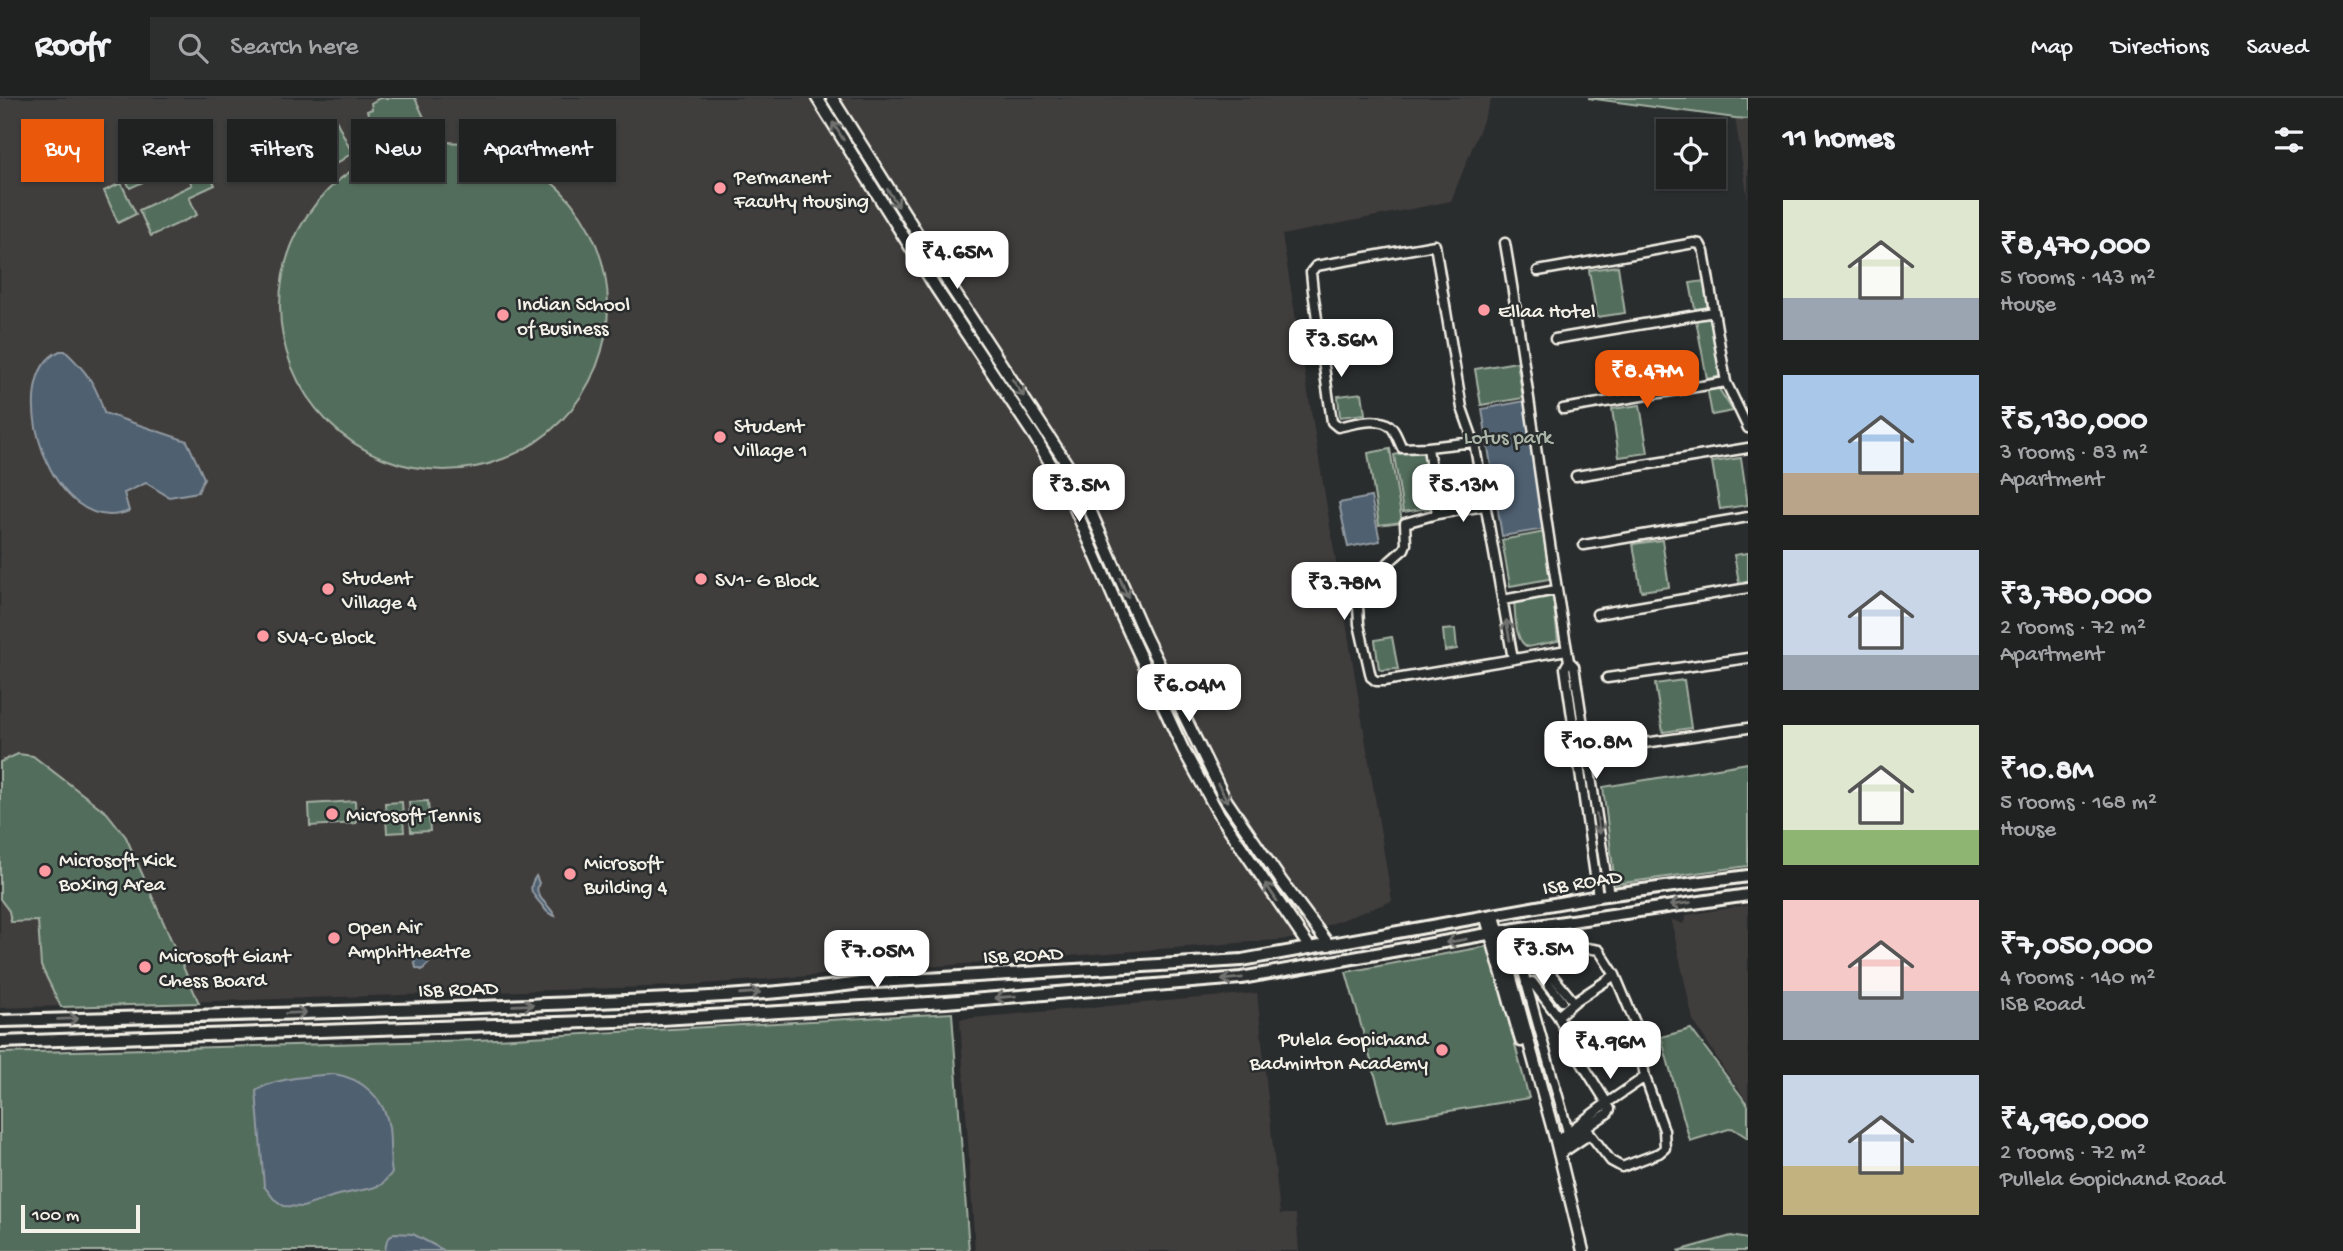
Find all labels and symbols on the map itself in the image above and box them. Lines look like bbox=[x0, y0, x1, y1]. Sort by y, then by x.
one-way arrow bbox=[830, 122, 845, 141]
place label: Permanent Faculty Housing bbox=[733, 167, 869, 216]
marker: Permanent Faculty Housing bbox=[712, 180, 728, 196]
one-way arrow bbox=[887, 187, 901, 207]
pin: ₹4.65M bbox=[900, 232, 1014, 291]
place label: Indian School of Business bbox=[517, 294, 630, 343]
place label: Ellaa Hotel bbox=[1498, 301, 1596, 326]
marker: Ellaa Hotel bbox=[1476, 302, 1492, 318]
marker: Indian School of Business bbox=[495, 307, 511, 323]
pin: ₹3.56M bbox=[1284, 320, 1398, 379]
pin: ₹8.47M bbox=[1590, 350, 1704, 410]
one-way arrow bbox=[1011, 378, 1026, 397]
place label: Student Village 1 bbox=[733, 416, 807, 465]
park label: Lotus park bbox=[1464, 427, 1555, 452]
marker: Student Village 1 bbox=[712, 429, 728, 445]
pin: ₹3.5M bbox=[1030, 464, 1128, 524]
pin: ₹5.13M bbox=[1406, 464, 1520, 524]
pin: ₹3.78M bbox=[1287, 562, 1401, 622]
place label: Student Village 4 bbox=[341, 568, 417, 617]
place label: SV1- G Block bbox=[715, 570, 820, 595]
marker: SV1- G Block bbox=[693, 571, 709, 587]
one-way arrow bbox=[1118, 577, 1131, 599]
marker: Student Village 4 bbox=[320, 581, 336, 597]
one-way arrow bbox=[1501, 619, 1514, 642]
place label: SV4-C Block bbox=[277, 627, 377, 652]
marker: SV4-C Block bbox=[255, 628, 271, 644]
pin: ₹6.04M bbox=[1132, 664, 1246, 724]
pin: ₹10.8M bbox=[1539, 722, 1653, 781]
one-way arrow bbox=[1216, 783, 1230, 803]
place label: Microsoft Tennis bbox=[346, 805, 482, 830]
marker: Microsoft Tennis bbox=[324, 806, 340, 822]
one-way arrow bbox=[1592, 812, 1605, 834]
place label: Microsoft Kick Boxing Area bbox=[58, 850, 177, 899]
place label: Microsoft Building 4 bbox=[583, 853, 668, 902]
marker: Microsoft Kick Boxing Area bbox=[37, 863, 53, 879]
marker: Microsoft Building 4 bbox=[562, 866, 578, 882]
street label: ISB ROAD bbox=[1541, 866, 1624, 903]
one-way arrow bbox=[1264, 883, 1279, 902]
one-way arrow bbox=[1669, 898, 1692, 911]
place label: Open Air Amphitheatre bbox=[348, 917, 472, 966]
pin: ₹3.5M bbox=[1494, 928, 1592, 988]
marker: Open Air Amphitheatre bbox=[326, 930, 342, 946]
pin: ₹7.05M bbox=[820, 930, 934, 990]
one-way arrow bbox=[1445, 934, 1468, 948]
street label: ISB ROAD bbox=[982, 943, 1064, 972]
place label: Microsoft Giant Chess Board bbox=[159, 946, 293, 995]
marker: Microsoft Giant Chess Board bbox=[137, 959, 153, 975]
one-way arrow bbox=[1221, 972, 1243, 985]
street label: ISB ROAD bbox=[418, 978, 499, 1005]
one-way arrow bbox=[738, 987, 761, 1000]
one-way arrow bbox=[994, 991, 1017, 1004]
one-way arrow bbox=[511, 998, 534, 1011]
one-way arrow bbox=[284, 1006, 307, 1020]
one-way arrow bbox=[56, 1013, 79, 1026]
pin: ₹4.96M bbox=[1553, 1021, 1667, 1081]
place label: Pulela Gopichand Badminton Academy bbox=[1249, 1029, 1430, 1078]
marker: Pulela Gopichand Badminton Academy bbox=[1434, 1042, 1450, 1058]
scale bar bbox=[21, 1202, 140, 1234]

